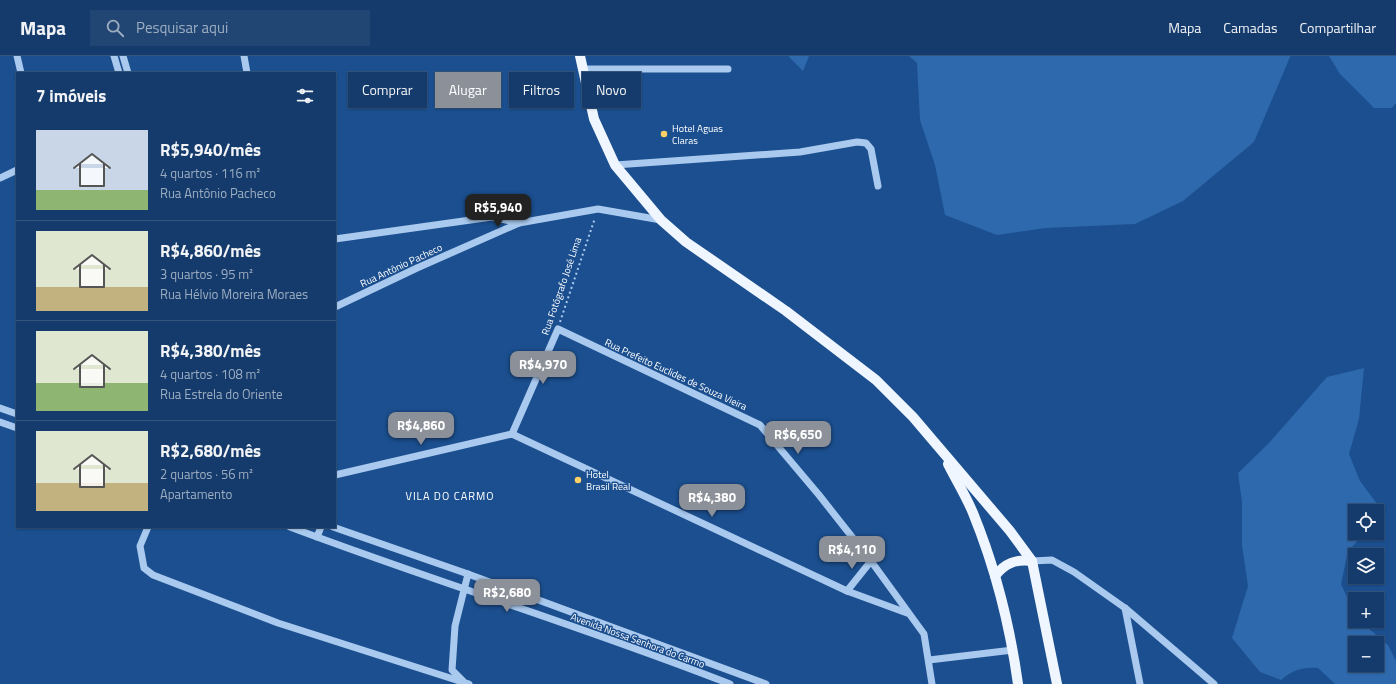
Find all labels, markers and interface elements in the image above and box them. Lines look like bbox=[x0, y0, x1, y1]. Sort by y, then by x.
search box bbox=[90, 10, 370, 46]
text: Mapa bbox=[20, 13, 66, 42]
text: Pesquisar aqui bbox=[136, 16, 228, 39]
icon: search bbox=[104, 17, 126, 39]
text: Mapa bbox=[1168, 17, 1201, 38]
text: Camadas bbox=[1223, 17, 1278, 38]
text: Compartilhar bbox=[1300, 17, 1376, 38]
chip: Comprar bbox=[348, 72, 427, 108]
chip: Alugar bbox=[435, 72, 501, 108]
chip: Filtros bbox=[509, 72, 574, 108]
chip: Novo bbox=[582, 72, 641, 108]
text: 7 imóveis bbox=[36, 83, 106, 109]
icon: filters bbox=[294, 85, 316, 107]
place label: Hotel Aguas Claras bbox=[672, 121, 723, 148]
marker: Hotel Aguas Claras bbox=[659, 129, 669, 139]
text: R$5,940/mês bbox=[160, 137, 261, 163]
icon: home bbox=[68, 146, 116, 194]
text: 4 quartos · 116 m² bbox=[160, 163, 260, 183]
text: Rua Antônio Pacheco bbox=[160, 183, 276, 203]
pin: R$5,940 bbox=[461, 194, 535, 228]
text: R$5,940 bbox=[474, 197, 522, 217]
street label: Rua Fotógrafo José Lima bbox=[538, 235, 585, 337]
text: R$4,860/mês bbox=[160, 238, 261, 264]
street label: Rua Antônio Pacheco bbox=[358, 240, 445, 291]
icon: home bbox=[68, 247, 116, 295]
text: 3 quartos · 95 m² bbox=[160, 264, 253, 284]
text: Rua Hélvio Moreira Moraes bbox=[160, 284, 308, 304]
street label: Rua Prefeito Euclides de Souza Vieira bbox=[602, 335, 749, 414]
text: R$4,380/mês bbox=[160, 338, 261, 364]
icon: home bbox=[68, 347, 116, 395]
pin: R$4,970 bbox=[506, 351, 580, 385]
text: R$4,970 bbox=[519, 354, 567, 374]
text: 4 quartos · 108 m² bbox=[160, 364, 260, 384]
text: Rua Estrela do Oriente bbox=[160, 384, 283, 404]
pin: R$4,860 bbox=[384, 412, 458, 446]
text: R$4,860 bbox=[397, 415, 445, 435]
pin: R$6,650 bbox=[761, 421, 835, 455]
text: R$6,650 bbox=[774, 424, 822, 444]
text: R$2,680/mês bbox=[160, 438, 261, 464]
icon: home bbox=[68, 447, 116, 495]
text: 2 quartos · 56 m² bbox=[160, 464, 253, 484]
place label: Hotel Brasil Real bbox=[586, 467, 630, 494]
marker: Hotel Brasil Real bbox=[573, 475, 583, 485]
text: Apartamento bbox=[160, 484, 233, 504]
pin: R$4,380 bbox=[675, 484, 749, 518]
text: R$4,380 bbox=[688, 487, 736, 507]
district label: VILA DO CARMO bbox=[406, 488, 494, 504]
map controls bbox=[1348, 504, 1384, 672]
button: locate bbox=[1348, 504, 1384, 540]
pin: R$4,110 bbox=[815, 536, 889, 570]
text: R$4,110 bbox=[828, 539, 876, 559]
button: layers bbox=[1348, 548, 1384, 584]
pin: R$2,680 bbox=[470, 579, 544, 613]
text: R$2,680 bbox=[483, 582, 531, 602]
button: + bbox=[1348, 592, 1384, 628]
street label: Avenida Nossa Senhora do Carmo bbox=[569, 609, 707, 672]
button: − bbox=[1348, 636, 1384, 672]

